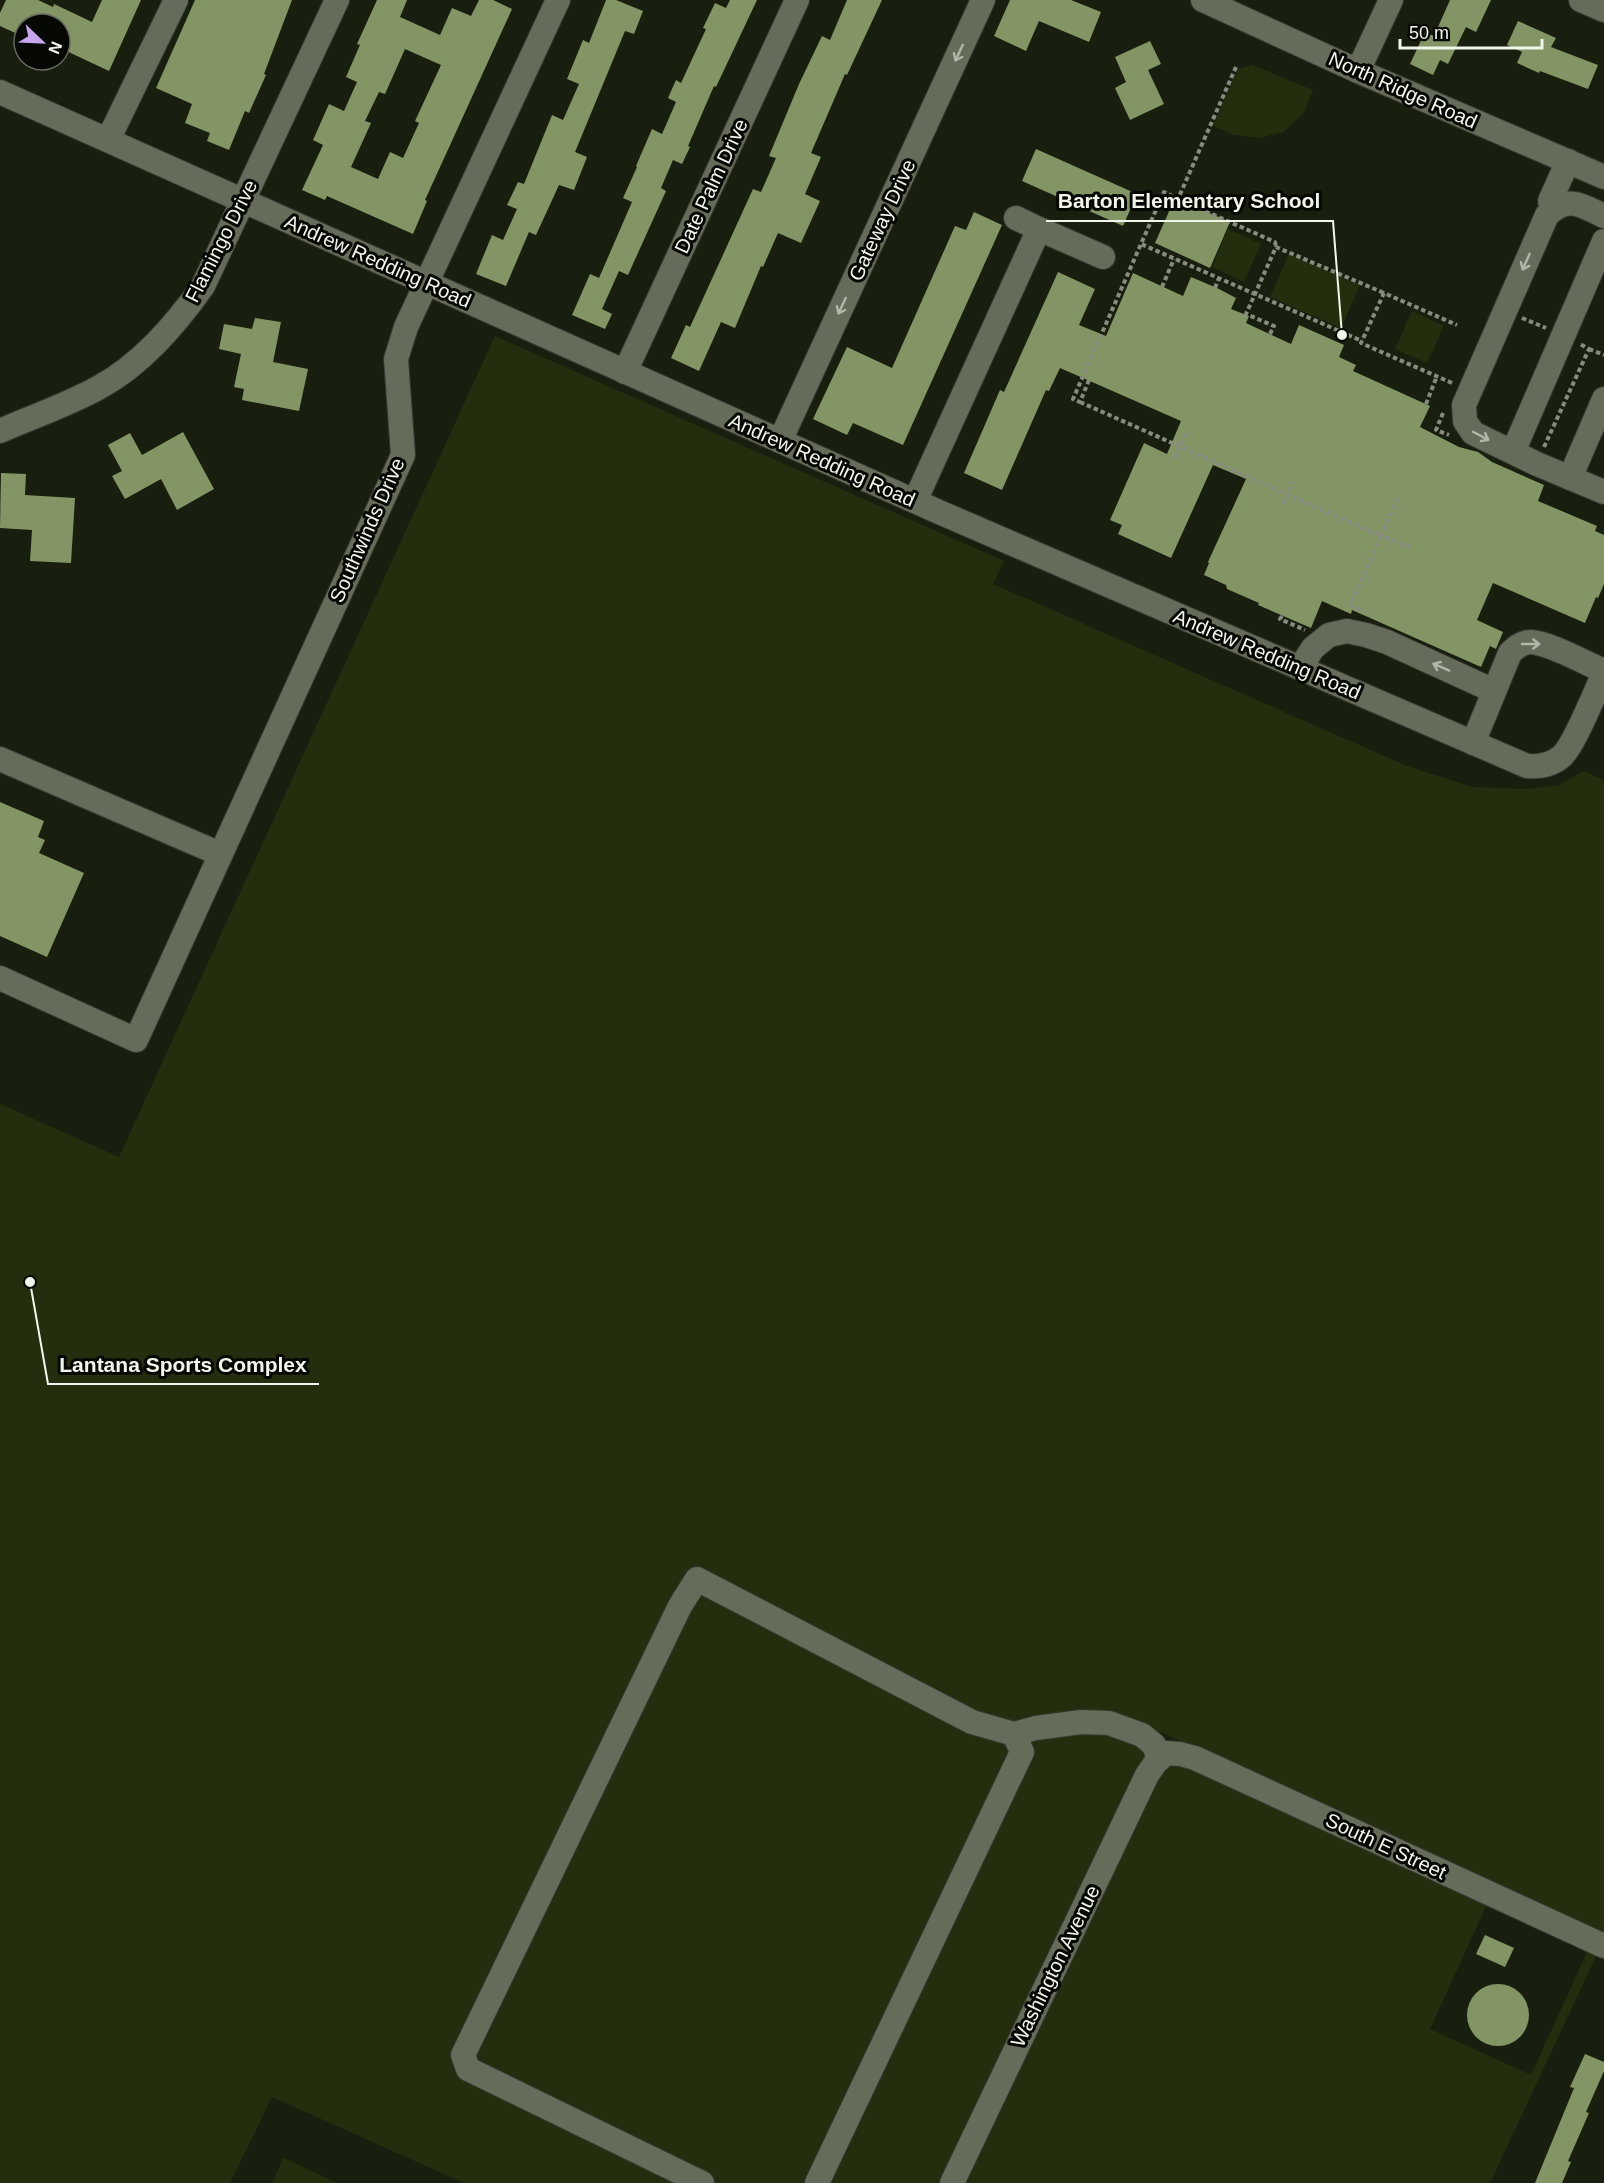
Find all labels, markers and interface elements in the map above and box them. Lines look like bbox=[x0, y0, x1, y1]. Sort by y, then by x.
north arrow bbox=[12, 12, 72, 72]
scale bar bbox=[1400, 12, 1542, 50]
text: 50 m bbox=[1409, 23, 1449, 43]
text: N bbox=[45, 39, 65, 56]
one-way arrow bbox=[953, 44, 964, 62]
street label: North Ridge Road bbox=[1325, 47, 1481, 133]
street label: Date Palm Drive bbox=[670, 115, 752, 257]
street label: Gateway Drive bbox=[844, 156, 920, 284]
street label: Flamingo Drive bbox=[181, 176, 261, 306]
callout: Barton Elementary School bbox=[1046, 182, 1333, 221]
text: Barton Elementary School bbox=[1058, 189, 1320, 212]
street label: Andrew Redding Road bbox=[282, 210, 474, 312]
one-way arrow bbox=[1520, 252, 1531, 270]
one-way arrow bbox=[835, 297, 847, 315]
street label: Andrew Redding Road bbox=[726, 409, 918, 511]
one-way arrow bbox=[1472, 430, 1489, 442]
street label: Southwinds Drive bbox=[325, 454, 409, 606]
street label: Andrew Redding Road bbox=[1170, 605, 1364, 703]
one-way arrow bbox=[1521, 638, 1540, 650]
one-way arrow bbox=[1432, 660, 1450, 671]
callout: Lantana Sports Complex bbox=[48, 1345, 319, 1384]
text: Lantana Sports Complex bbox=[59, 1353, 307, 1376]
street label: South E Street bbox=[1322, 1809, 1450, 1884]
street label: Washington Avenue bbox=[1006, 1882, 1104, 2050]

